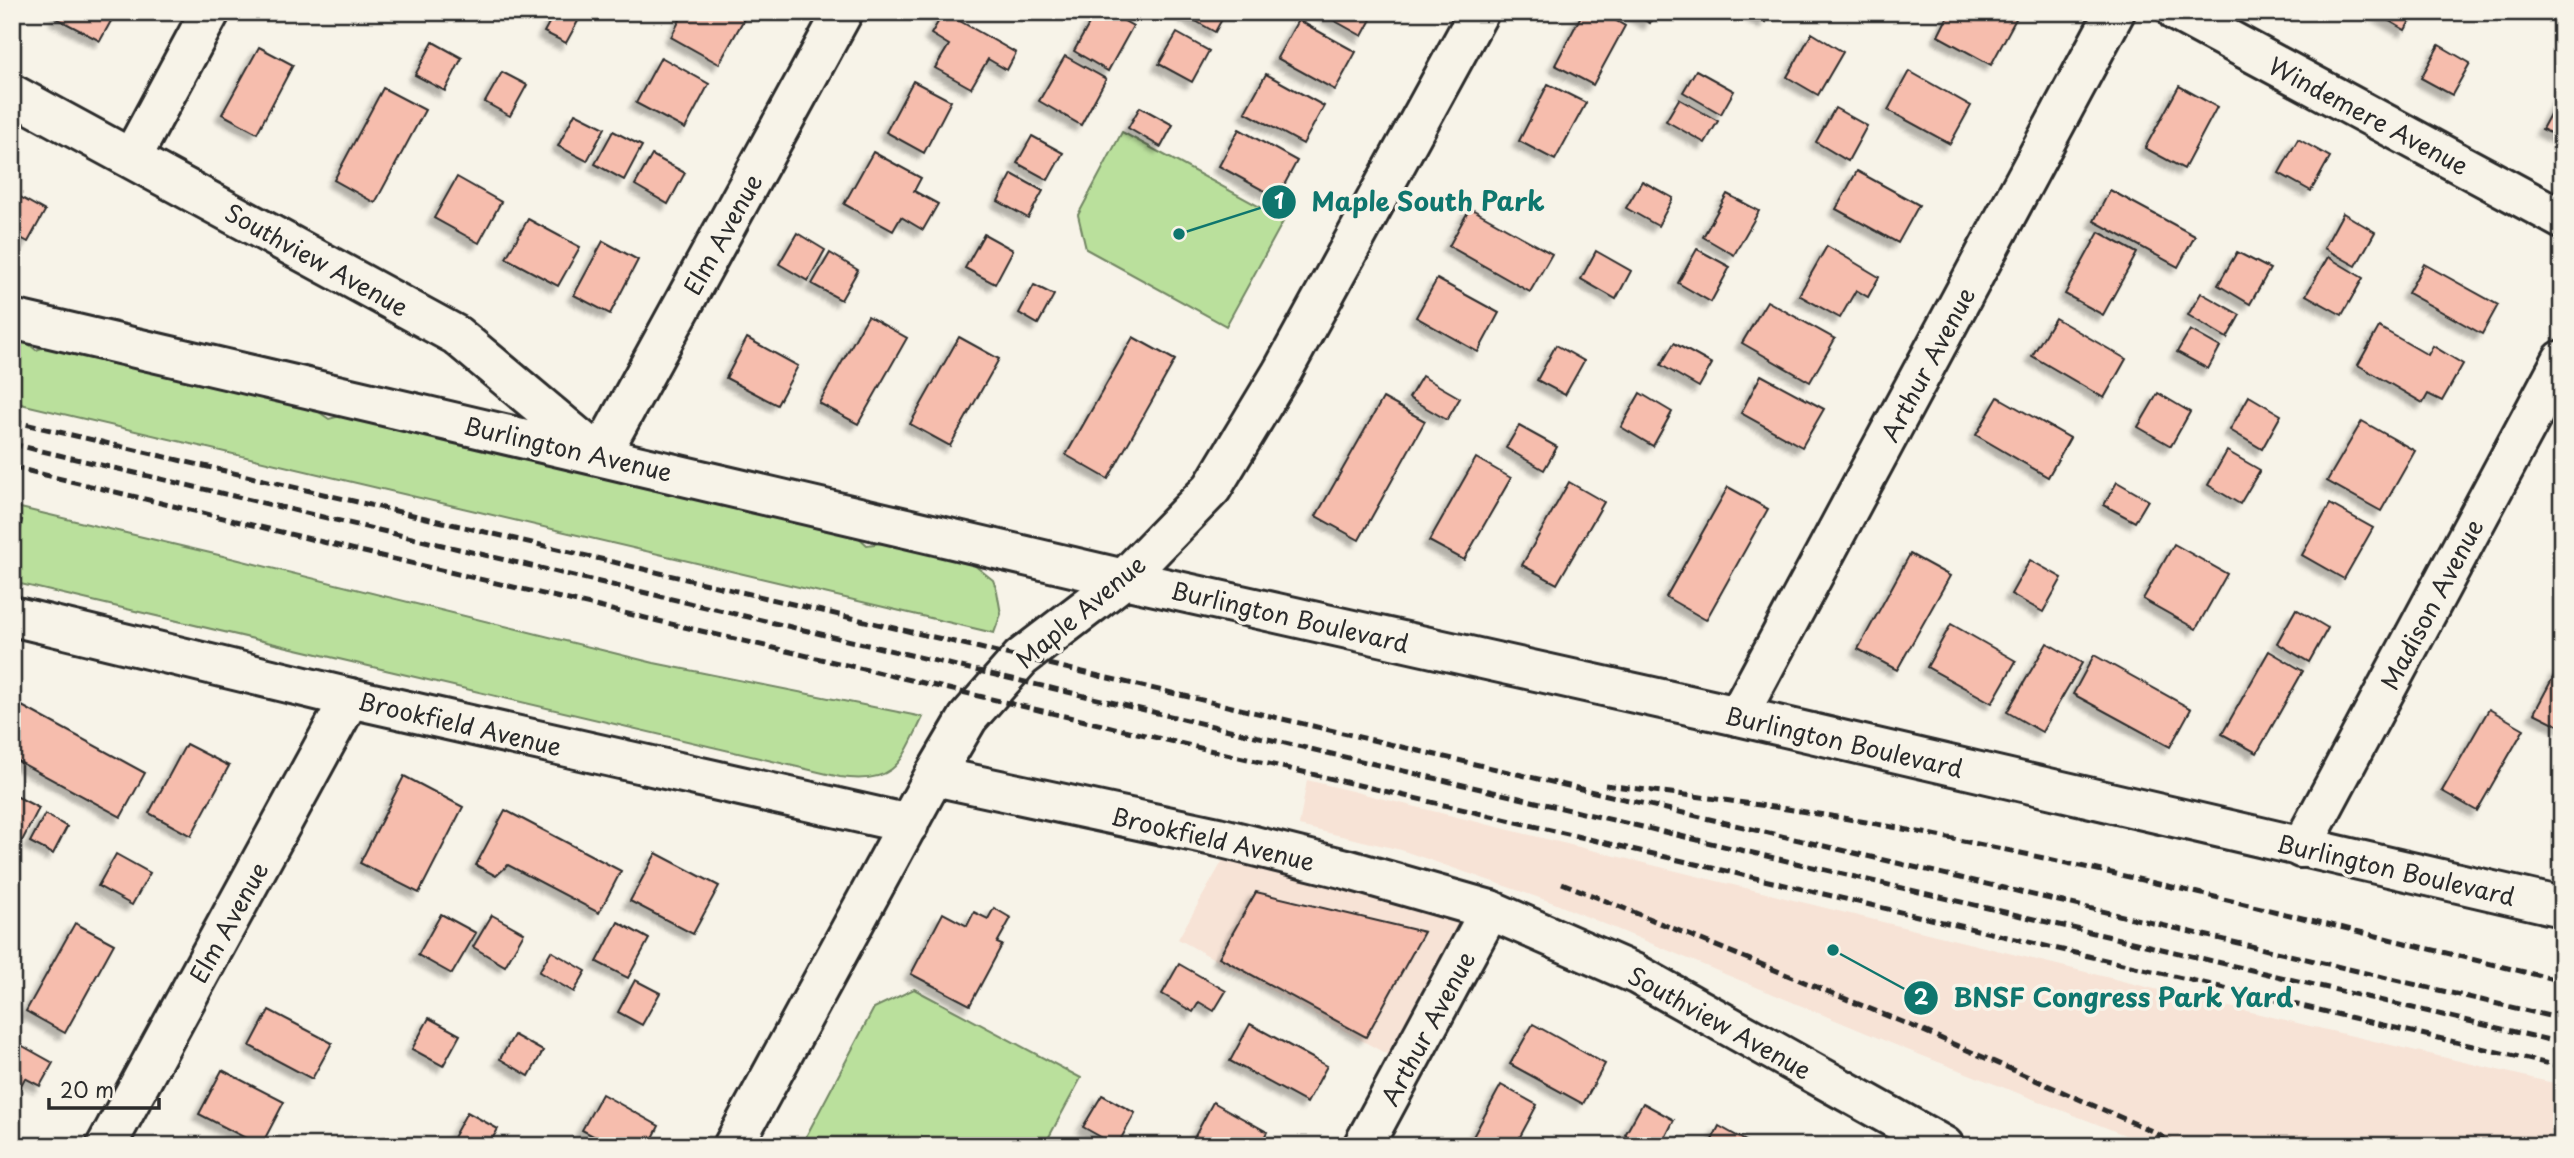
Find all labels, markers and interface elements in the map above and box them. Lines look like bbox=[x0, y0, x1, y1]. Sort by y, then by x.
street label: Windemere Avenue bbox=[2263, 47, 2475, 183]
street label: Elm Avenue bbox=[674, 167, 770, 301]
callout: Maple South Park bbox=[1261, 178, 1560, 225]
text: Maple South Park bbox=[1311, 181, 1545, 220]
text: 1 bbox=[1274, 184, 1284, 216]
street label: Southview Avenue bbox=[219, 194, 415, 324]
street label: Arthur Avenue bbox=[1871, 280, 1983, 448]
street label: Burlington Avenue bbox=[460, 406, 676, 490]
street label: Madison Avenue bbox=[2371, 512, 2491, 696]
street label: Maple Avenue bbox=[1007, 546, 1153, 676]
street label: Burlington Boulevard bbox=[1167, 571, 1413, 661]
street label: Brookfield Avenue bbox=[355, 682, 565, 764]
street label: Burlington Boulevard bbox=[1721, 696, 1967, 786]
street label: Brookfield Avenue bbox=[1108, 797, 1318, 879]
street label: Burlington Boulevard bbox=[2273, 824, 2519, 914]
street label: Elm Avenue bbox=[180, 855, 276, 989]
street label: Arthur Avenue bbox=[1371, 944, 1483, 1112]
street label: Southview Avenue bbox=[1622, 957, 1818, 1087]
callout: BNSF Congress Park Yard bbox=[1903, 974, 2307, 1021]
text: BNSF Congress Park Yard bbox=[1953, 977, 2293, 1016]
text: 2 bbox=[1914, 980, 1929, 1012]
scale bar bbox=[49, 1067, 159, 1111]
text: 20 m bbox=[60, 1073, 114, 1105]

